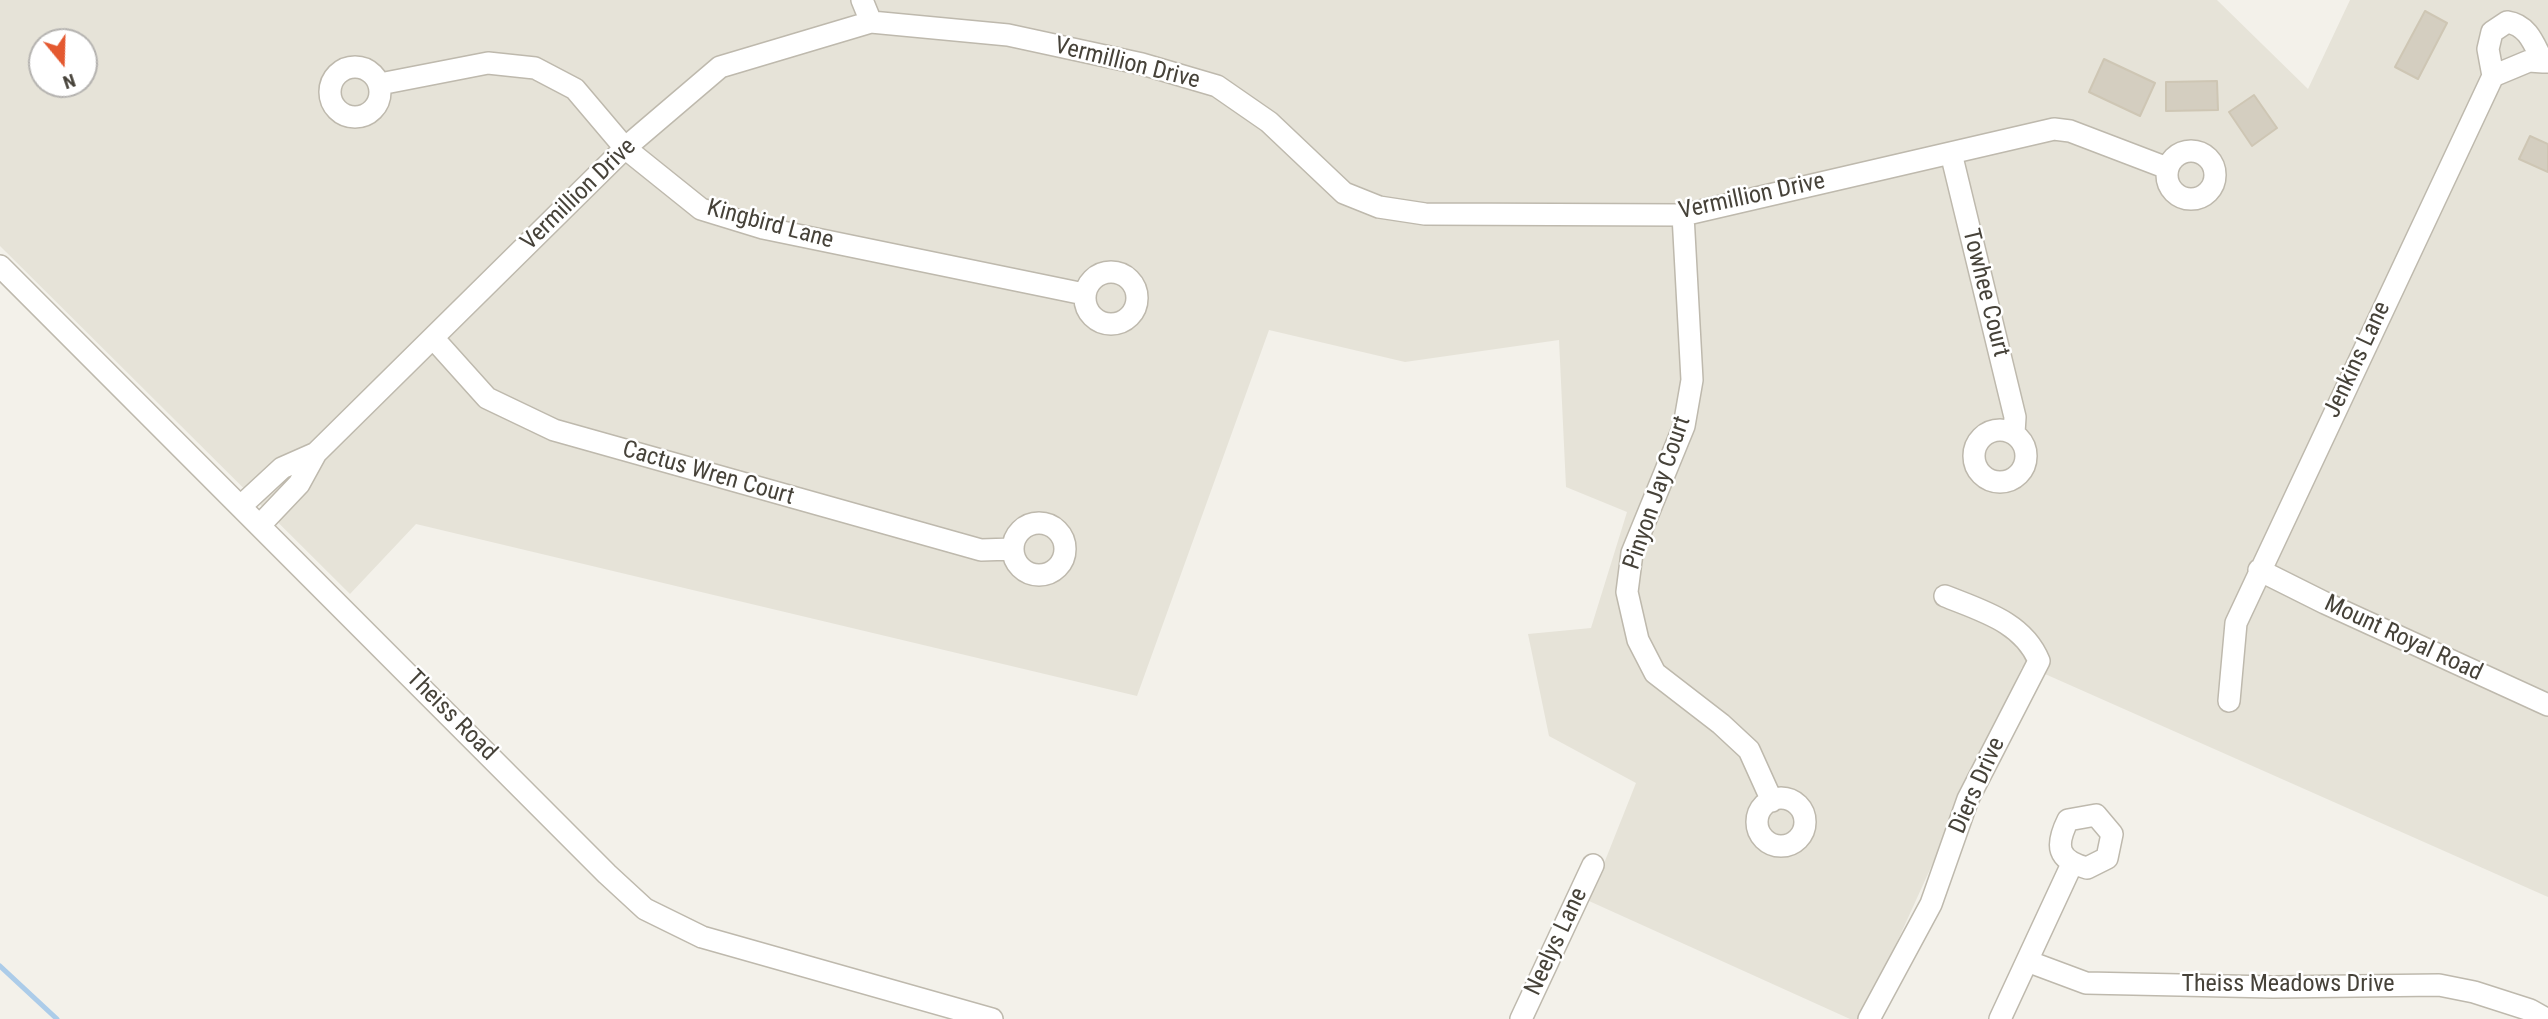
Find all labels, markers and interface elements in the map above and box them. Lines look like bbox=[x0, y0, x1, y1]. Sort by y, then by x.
north arrow bbox=[28, 28, 98, 98]
street label: Vermillion Drive bbox=[1051, 32, 1203, 96]
text: N bbox=[60, 69, 79, 94]
street label: Vermillion Drive bbox=[516, 133, 642, 257]
street label: Vermillion Drive bbox=[1676, 167, 1828, 227]
street label: Kingbird Lane bbox=[704, 194, 836, 256]
street label: Towhee Court bbox=[1955, 226, 2015, 360]
street label: Jenkins Lane bbox=[2319, 297, 2397, 423]
street label: Pinyon Jay Court bbox=[1618, 413, 1698, 573]
street label: Cactus Wren Court bbox=[619, 436, 797, 512]
street label: Mount Royal Road bbox=[2319, 590, 2487, 688]
street label: Theiss Road bbox=[400, 665, 502, 767]
street label: Diers Drive bbox=[1944, 734, 2012, 838]
street label: Neelys Lane bbox=[1520, 884, 1594, 1000]
street label: Theiss Meadows Drive bbox=[2182, 971, 2394, 999]

